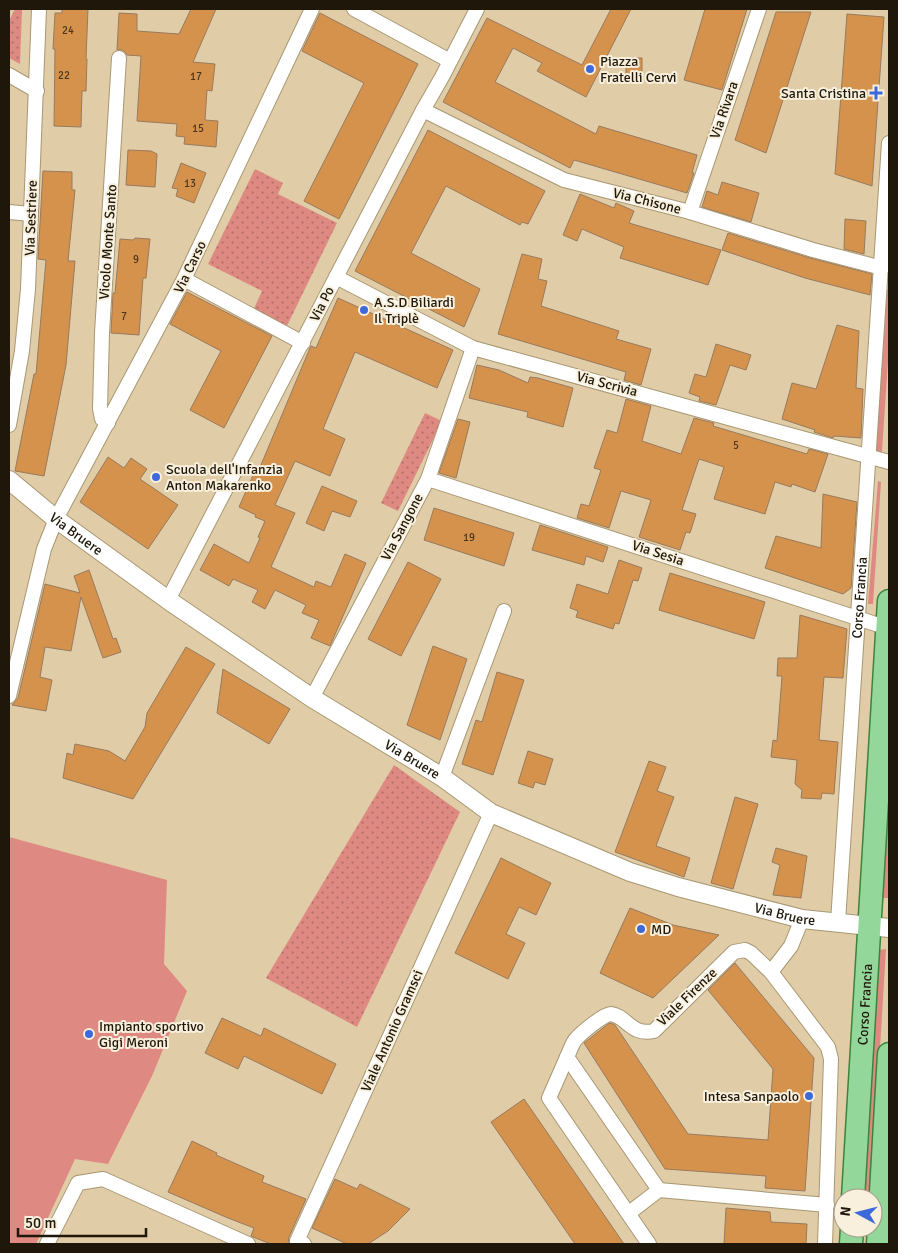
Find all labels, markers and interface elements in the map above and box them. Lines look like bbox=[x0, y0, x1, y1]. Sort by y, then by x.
house number: 24 bbox=[62, 24, 74, 37]
place label: Piazza Fratelli Cervi bbox=[600, 53, 677, 86]
marker: Piazza Fratelli Cervi bbox=[584, 63, 596, 75]
house number: 22 bbox=[58, 69, 70, 82]
house number: 17 bbox=[190, 70, 202, 83]
street label: Via Rivara bbox=[706, 79, 742, 141]
place label: Santa Cristina bbox=[781, 85, 866, 102]
marker: Santa Cristina bbox=[870, 87, 882, 99]
house number: 15 bbox=[192, 122, 204, 135]
house number: 13 bbox=[184, 177, 196, 190]
street label: Via Sestriere bbox=[21, 180, 41, 256]
street label: Vicolo Monte Santo bbox=[95, 184, 121, 300]
street label: Via Chisone bbox=[611, 184, 683, 218]
street label: Via Carso bbox=[170, 238, 210, 296]
house number: 9 bbox=[133, 253, 139, 266]
street label: Via Po bbox=[306, 284, 338, 324]
place label: A.S.D Biliardi Il Triplè bbox=[374, 294, 454, 327]
marker: A.S.D Biliardi Il Triplè bbox=[358, 304, 370, 316]
house number: 7 bbox=[121, 310, 127, 323]
street label: Via Scrivia bbox=[575, 368, 639, 400]
house number: 5 bbox=[733, 439, 739, 452]
place label: Scuola dell'Infanzia Anton Makarenko bbox=[166, 461, 283, 494]
marker: Scuola dell'Infanzia Anton Makarenko bbox=[150, 471, 162, 483]
street label: Via Sangone bbox=[377, 490, 427, 564]
street label: Via Bruere bbox=[46, 509, 106, 559]
house number: 19 bbox=[463, 531, 475, 544]
street label: Via Sesia bbox=[630, 537, 686, 569]
street label: Corso Francia bbox=[848, 556, 870, 639]
street label: Via Bruere bbox=[382, 736, 443, 782]
street label: Via Bruere bbox=[753, 899, 816, 929]
place label: MD bbox=[651, 921, 671, 938]
marker: MD bbox=[635, 923, 647, 935]
street label: Corso Francia bbox=[854, 963, 876, 1046]
street label: Viale Firenze bbox=[654, 964, 720, 1030]
street label: Viale Antonio Gramsci bbox=[357, 967, 427, 1095]
place label: Impianto sportivo Gigi Meroni bbox=[99, 1018, 204, 1051]
marker: Impianto sportivo Gigi Meroni bbox=[83, 1028, 95, 1040]
place label: Intesa Sanpaolo bbox=[704, 1088, 799, 1105]
marker: Intesa Sanpaolo bbox=[803, 1090, 815, 1102]
north arrow bbox=[833, 1188, 883, 1238]
scale bar bbox=[18, 1206, 145, 1238]
text: N bbox=[837, 1206, 855, 1217]
text: 50 m bbox=[25, 1214, 56, 1232]

